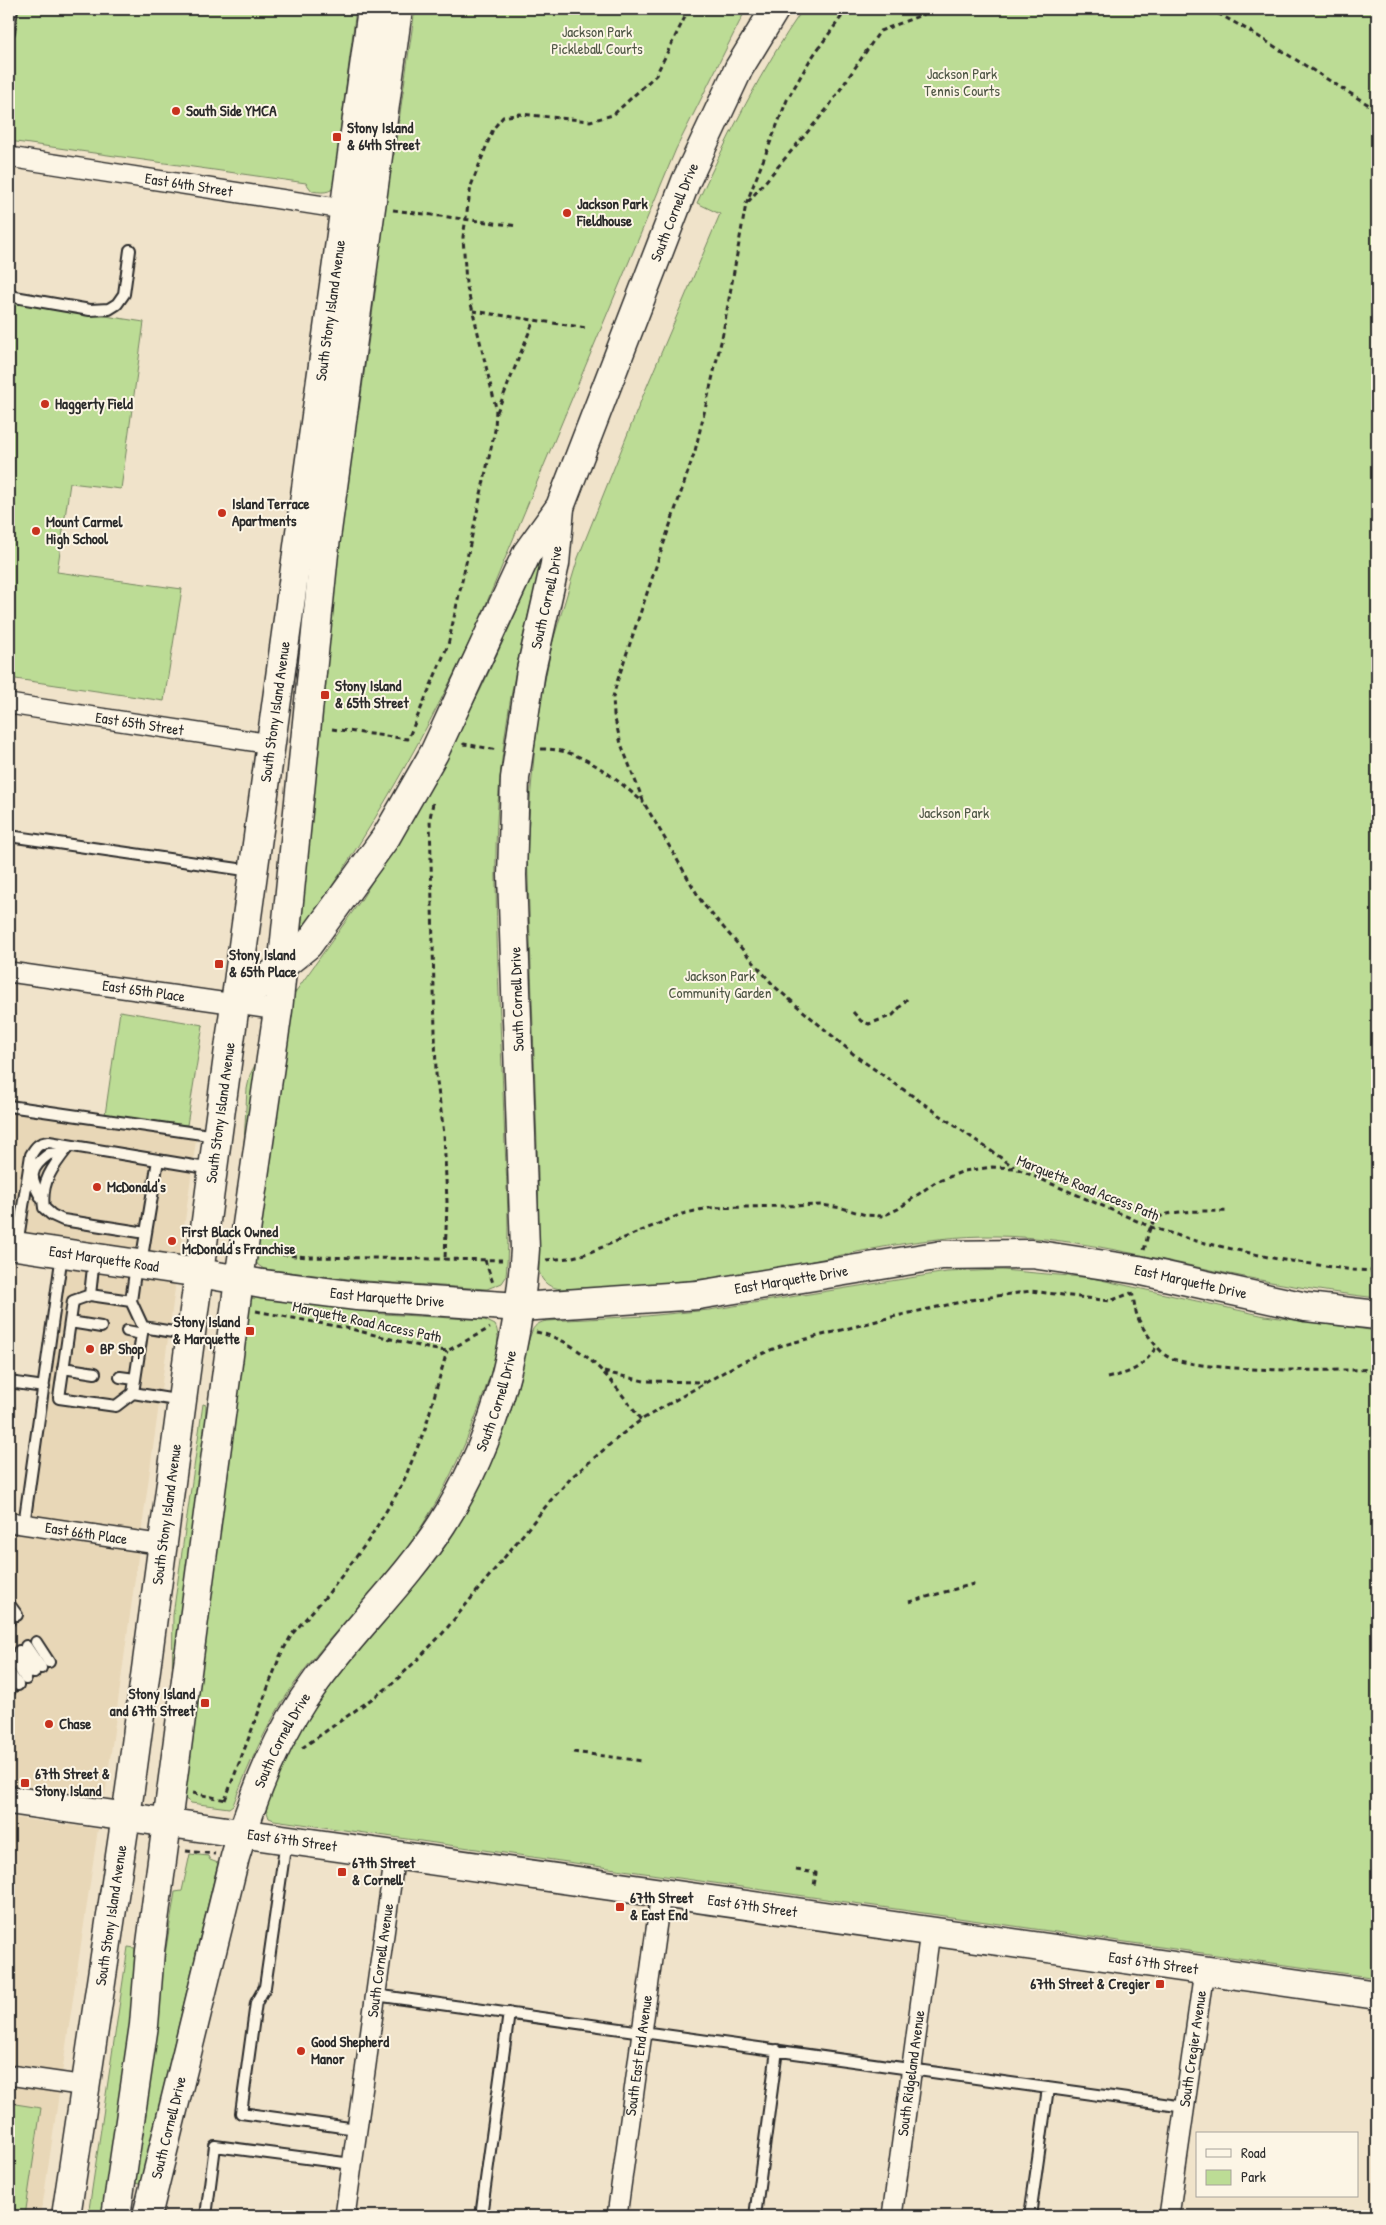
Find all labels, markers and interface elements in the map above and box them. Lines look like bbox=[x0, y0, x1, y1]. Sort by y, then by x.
park label: Jackson Park Pickleball Courts bbox=[551, 21, 643, 59]
park label: Jackson Park Tennis Courts bbox=[924, 63, 1000, 101]
place label: South Side YMCA bbox=[186, 100, 277, 121]
marker: South Side YMCA bbox=[170, 105, 182, 117]
place label: Stony Island & 64th Street bbox=[347, 117, 421, 155]
marker: Stony Island & 64th Street bbox=[331, 131, 343, 143]
street label: South Cornell Drive bbox=[645, 159, 703, 265]
street label: East 64th Street bbox=[144, 167, 235, 202]
place label: Jackson Park Fieldhouse bbox=[576, 193, 648, 231]
marker: Jackson Park Fieldhouse bbox=[561, 207, 573, 219]
street label: South Stony Island Avenue bbox=[310, 239, 350, 382]
place label: Haggerty Field bbox=[55, 393, 133, 415]
marker: Haggerty Field bbox=[39, 398, 51, 410]
place label: Island Terrace Apartments bbox=[232, 493, 309, 532]
marker: Island Terrace Apartments bbox=[216, 507, 228, 519]
place label: Mount Carmel High School bbox=[46, 511, 123, 550]
marker: Mount Carmel High School bbox=[30, 525, 42, 537]
street label: South Cornell Drive bbox=[525, 545, 567, 651]
street label: South Stony Island Avenue bbox=[255, 640, 295, 783]
place label: Stony Island & 65th Street bbox=[335, 675, 409, 713]
marker: Stony Island & 65th Street bbox=[319, 689, 331, 701]
street label: East 65th Street bbox=[94, 706, 186, 741]
park label: Jackson Park bbox=[919, 802, 989, 823]
place label: Stony Island & 65th Place bbox=[229, 944, 297, 982]
street label: South Cornell Drive bbox=[504, 946, 529, 1052]
marker: Stony Island & 65th Place bbox=[213, 958, 225, 970]
park label: Jackson Park Community Garden bbox=[668, 965, 772, 1003]
street label: East 65th Place bbox=[101, 974, 186, 1007]
street label: South Stony Island Avenue bbox=[200, 1041, 240, 1184]
street label: Marquette Road Access Path bbox=[1014, 1149, 1162, 1226]
place label: McDonald's bbox=[107, 1176, 166, 1197]
marker: McDonald's bbox=[91, 1181, 103, 1193]
place label: First Black Owned McDonald's Franchise bbox=[181, 1221, 295, 1259]
marker: First Black Owned McDonald's Franchise bbox=[166, 1235, 178, 1247]
street label: East Marquette Road bbox=[48, 1240, 161, 1277]
street label: East Marquette Drive bbox=[1133, 1259, 1249, 1304]
street label: East Marquette Drive bbox=[733, 1260, 849, 1299]
street label: East Marquette Drive bbox=[329, 1282, 445, 1312]
street label: Marquette Road Access Path bbox=[291, 1295, 444, 1348]
place label: Stony Island & Marquette bbox=[173, 1311, 240, 1350]
marker: Stony Island & Marquette bbox=[244, 1325, 256, 1337]
place label: BP Shop bbox=[100, 1338, 145, 1360]
marker: BP Shop bbox=[84, 1343, 96, 1355]
street label: South Cornell Drive bbox=[470, 1348, 521, 1455]
street label: South Stony Island Avenue bbox=[146, 1442, 186, 1586]
street label: East 66th Place bbox=[44, 1516, 129, 1549]
place label: Stony Island and 67th Street bbox=[110, 1683, 196, 1721]
street label: South Cornell Drive bbox=[249, 1688, 315, 1791]
marker: Stony Island and 67th Street bbox=[199, 1697, 211, 1709]
place label: Chase bbox=[59, 1713, 91, 1734]
marker: Chase bbox=[43, 1718, 55, 1730]
place label: 67th Street & Stony Island bbox=[35, 1763, 110, 1802]
marker: 67th Street & Stony Island bbox=[19, 1777, 31, 1789]
street label: East 67th Street bbox=[246, 1823, 339, 1857]
street label: South Stony Island Avenue bbox=[90, 1843, 131, 1987]
place label: 67th Street & Cornell bbox=[352, 1852, 416, 1890]
marker: 67th Street & Cornell bbox=[336, 1866, 348, 1878]
place label: 67th Street & East End bbox=[630, 1887, 694, 1925]
street label: East 67th Street bbox=[706, 1889, 800, 1922]
marker: 67th Street & East End bbox=[614, 1901, 626, 1913]
street label: South Cornell Avenue bbox=[362, 1902, 398, 2019]
street label: East 67th Street bbox=[1107, 1946, 1201, 1980]
place label: 67th Street & Cregier bbox=[1030, 1973, 1150, 1995]
marker: 67th Street & Cregier bbox=[1154, 1978, 1166, 1990]
street label: South Cregier Avenue bbox=[1174, 1989, 1211, 2108]
street label: South East End Avenue bbox=[620, 1994, 657, 2117]
street label: South Ridgeland Avenue bbox=[892, 2009, 929, 2137]
place label: Good Shepherd Manor bbox=[311, 2031, 389, 2069]
marker: Good Shepherd Manor bbox=[295, 2045, 307, 2057]
street label: South Cornell Drive bbox=[145, 2074, 191, 2181]
legend bbox=[1196, 2132, 1358, 2198]
text: Road bbox=[1241, 2142, 1266, 2163]
text: Park bbox=[1241, 2166, 1266, 2187]

